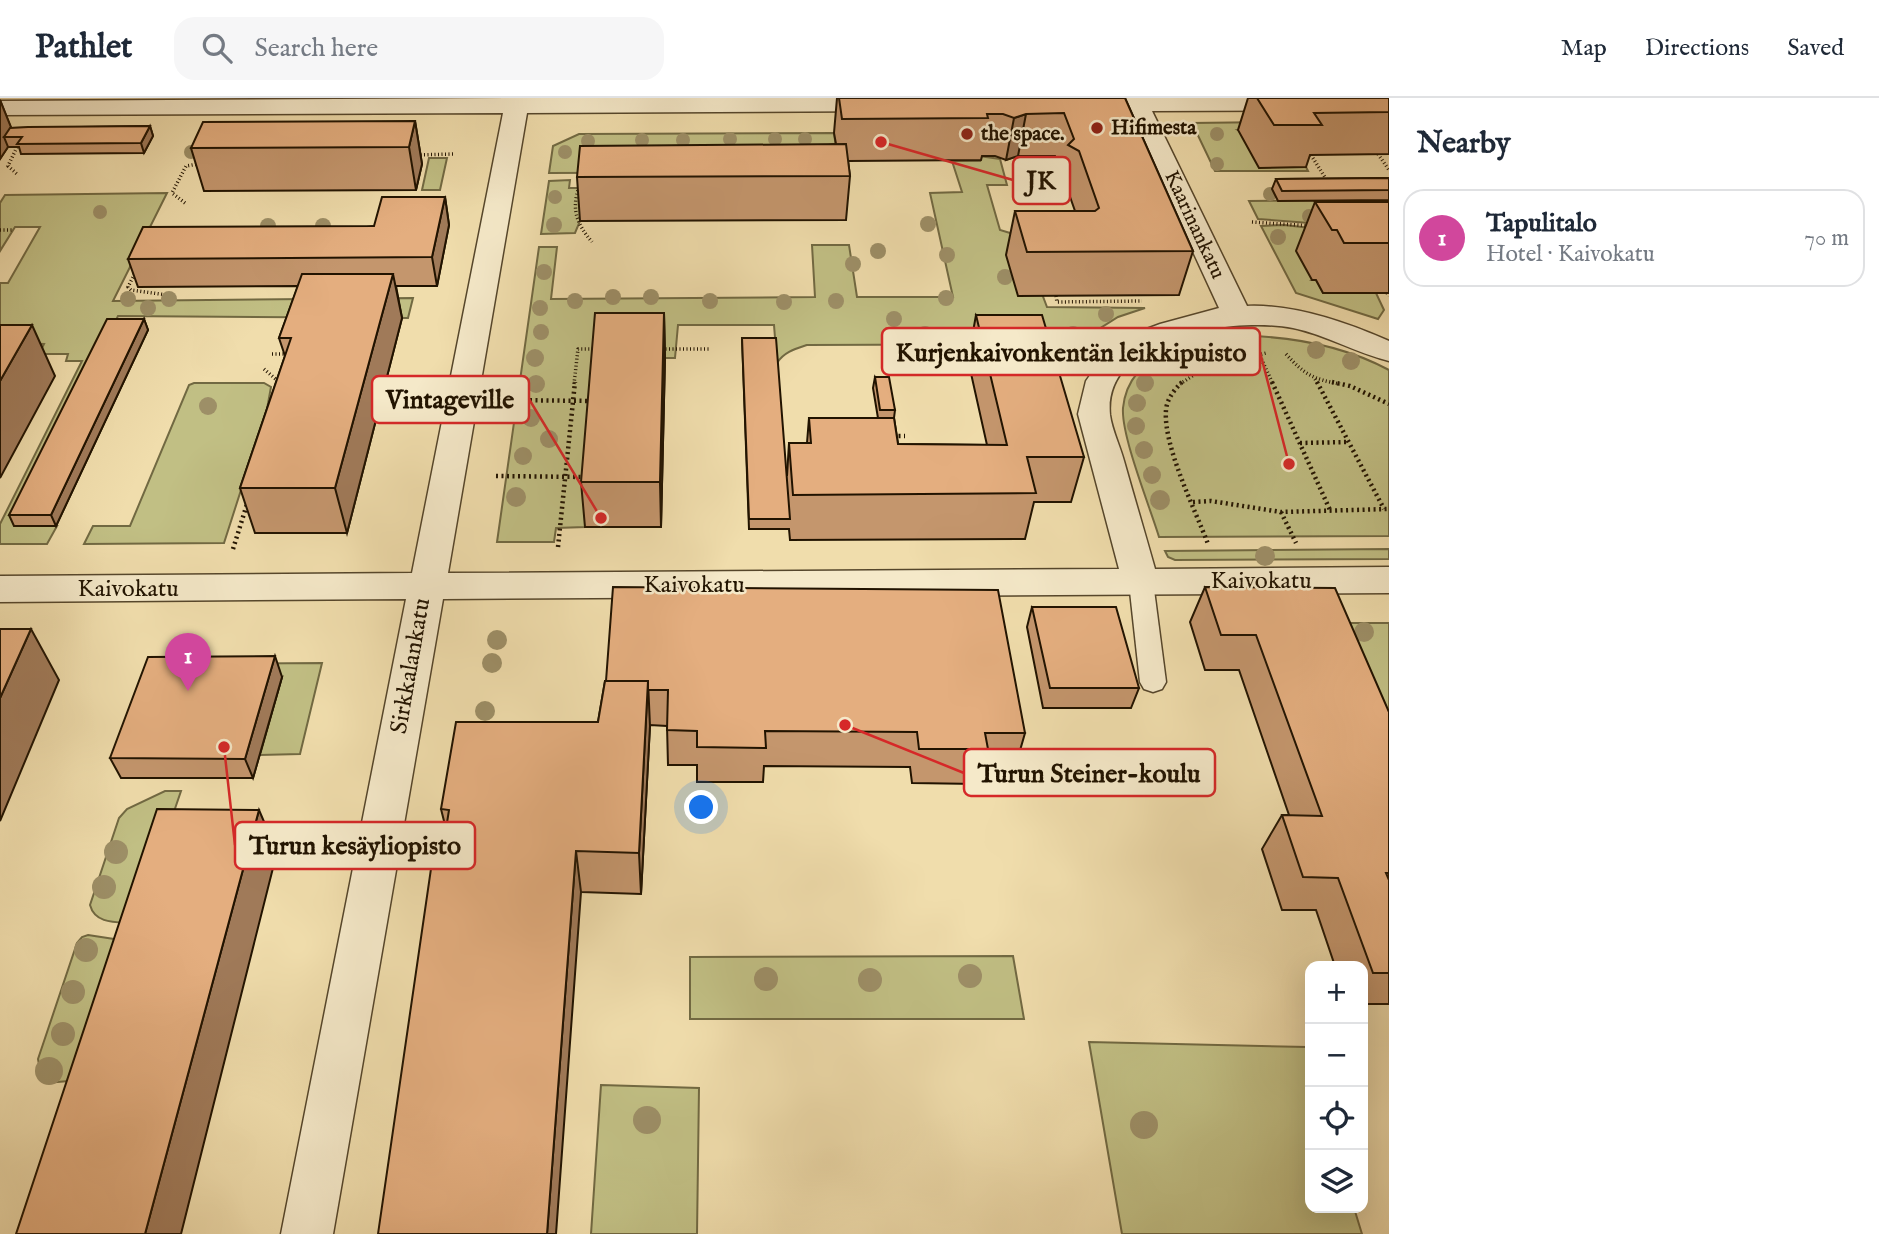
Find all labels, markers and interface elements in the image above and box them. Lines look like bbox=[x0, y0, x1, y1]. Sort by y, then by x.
search box bbox=[174, 17, 664, 80]
text: Pathlet bbox=[35, 27, 132, 69]
icon: search bbox=[198, 29, 236, 67]
text: Search here bbox=[254, 32, 378, 65]
text: Map bbox=[1561, 33, 1607, 64]
text: Directions bbox=[1645, 33, 1749, 64]
text: Saved bbox=[1787, 33, 1844, 64]
place label: Hifimesta bbox=[1111, 115, 1197, 142]
marker: Hifimesta bbox=[1089, 120, 1105, 136]
place label: the space. bbox=[980, 121, 1065, 148]
text: Nearby bbox=[1417, 125, 1510, 163]
marker: the space. bbox=[959, 126, 975, 142]
callout: JK bbox=[1013, 157, 1070, 204]
text: JK bbox=[1023, 165, 1057, 198]
street label: Kaarinankatu bbox=[1157, 166, 1231, 284]
text: Tapulitalo bbox=[1486, 207, 1597, 240]
text: 1 bbox=[1438, 224, 1446, 253]
text: 70 m bbox=[1804, 224, 1849, 253]
text: Hotel · Kaivokatu bbox=[1486, 240, 1655, 269]
callout: Kurjenkaivonkentän leikkipuisto bbox=[882, 328, 1260, 375]
text: Kurjenkaivonkentän leikkipuisto bbox=[896, 337, 1246, 370]
callout: Vintageville bbox=[372, 376, 529, 423]
text: Vintageville bbox=[385, 384, 514, 417]
street label: Kaivokatu bbox=[1210, 566, 1312, 597]
street label: Kaivokatu bbox=[643, 570, 745, 601]
street label: Kaivokatu bbox=[77, 574, 179, 605]
street label: Sirkkalankatu bbox=[384, 596, 438, 736]
pin: 1 bbox=[165, 633, 211, 691]
callout: Turun Steiner-koulu bbox=[964, 749, 1215, 796]
text: Turun Steiner-koulu bbox=[977, 758, 1201, 791]
your location bbox=[684, 790, 718, 824]
callout: Turun kesäyliopisto bbox=[235, 822, 475, 869]
text: Turun kesäyliopisto bbox=[248, 830, 461, 863]
map controls bbox=[1305, 961, 1368, 1213]
button: + bbox=[1305, 961, 1368, 1024]
button: − bbox=[1305, 1024, 1368, 1087]
button: locate bbox=[1305, 1087, 1368, 1150]
button: layers bbox=[1305, 1150, 1368, 1213]

